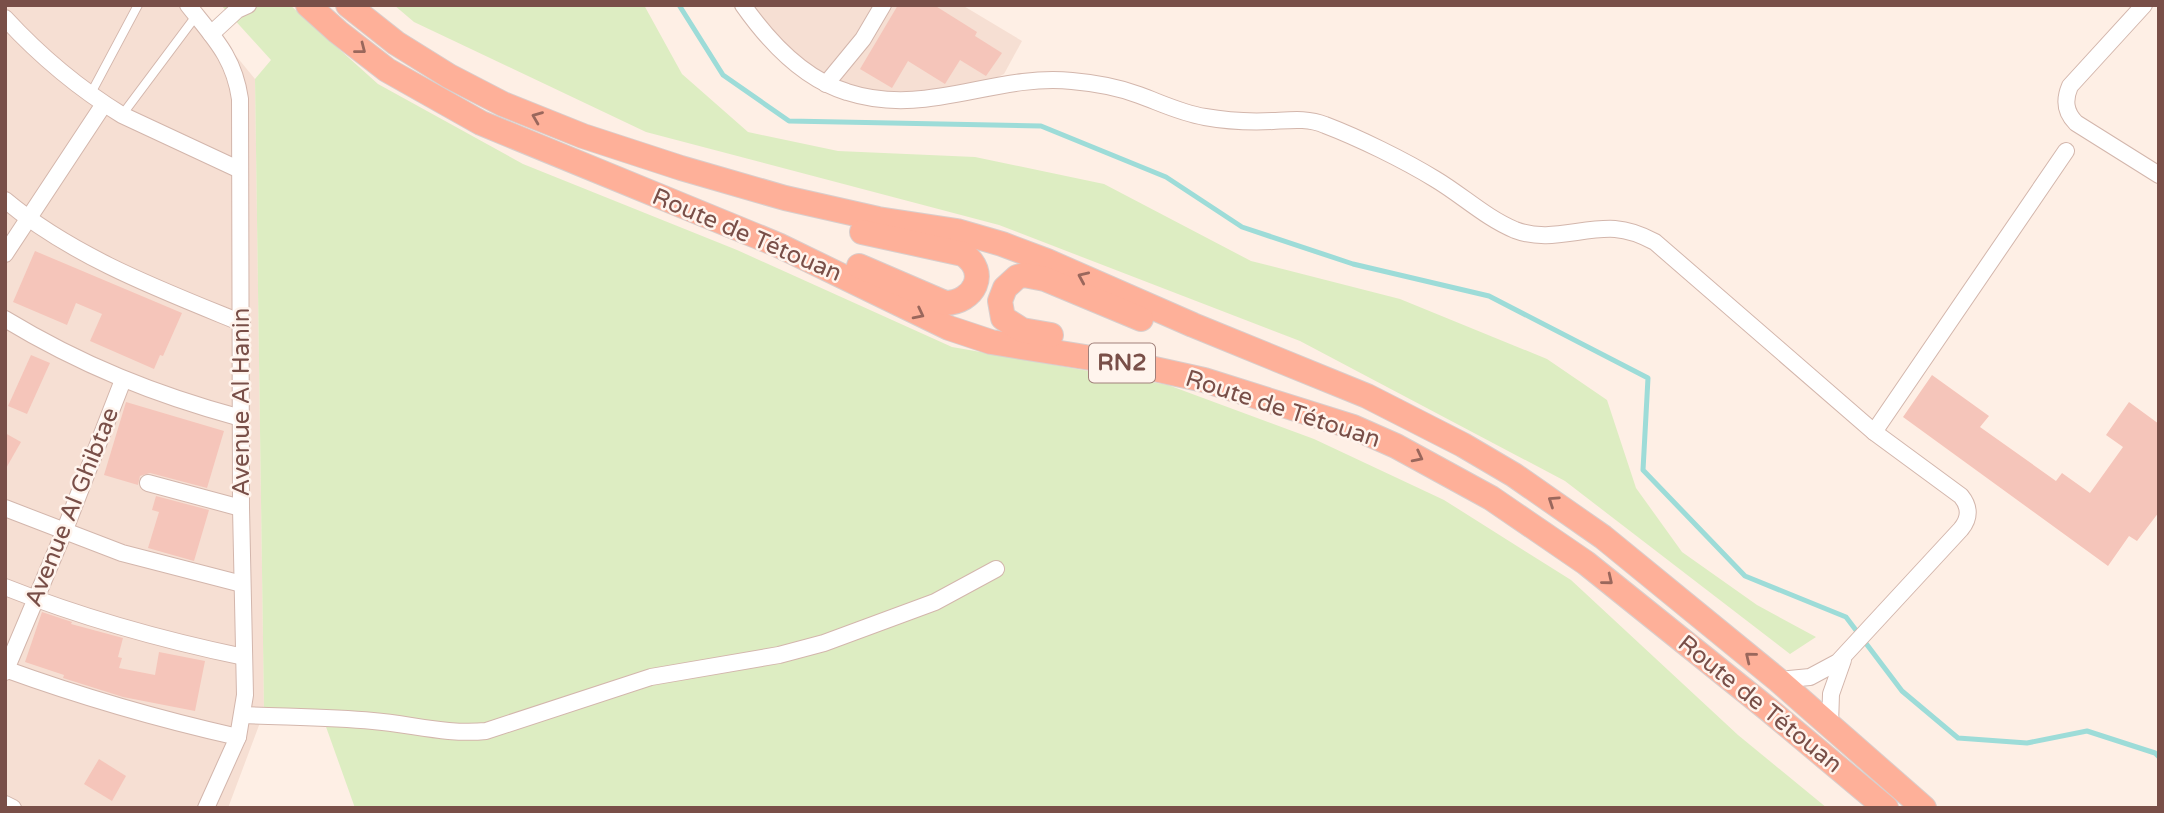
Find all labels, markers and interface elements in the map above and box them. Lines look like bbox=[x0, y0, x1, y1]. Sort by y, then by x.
one-way arrow bbox=[353, 41, 365, 54]
one-way arrow bbox=[532, 112, 544, 126]
street label: Route de Tétouan bbox=[648, 182, 846, 288]
one-way arrow bbox=[1078, 271, 1090, 285]
one-way arrow bbox=[912, 305, 924, 319]
street label: Avenue Al Hanin bbox=[227, 308, 256, 496]
road number: RN2 bbox=[1089, 344, 1155, 382]
street label: Route de Tétouan bbox=[1182, 364, 1384, 454]
street label: Avenue Al Ghibtae bbox=[19, 403, 125, 611]
one-way arrow bbox=[1410, 449, 1423, 463]
one-way arrow bbox=[1548, 497, 1561, 509]
one-way arrow bbox=[1601, 572, 1613, 585]
street label: Route de Tétouan bbox=[1672, 629, 1848, 779]
one-way arrow bbox=[1746, 653, 1759, 665]

